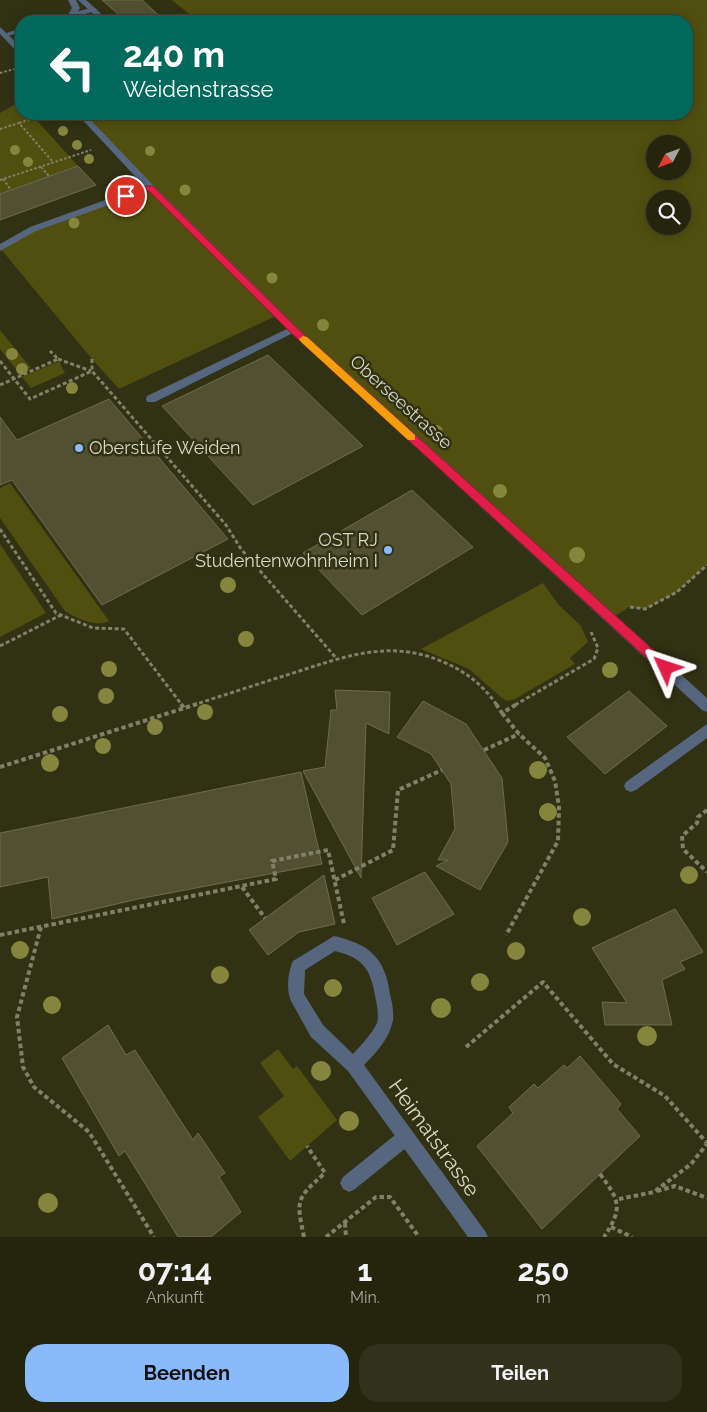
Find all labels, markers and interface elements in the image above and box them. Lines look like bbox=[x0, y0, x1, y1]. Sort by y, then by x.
text: 240 m bbox=[123, 34, 225, 75]
icon: left bbox=[40, 35, 105, 100]
text: Weidenstrasse bbox=[123, 76, 274, 102]
north arrow bbox=[646, 135, 691, 180]
map controls bbox=[646, 135, 691, 235]
pin bbox=[105, 175, 147, 217]
icon: arrive bbox=[112, 182, 140, 210]
button: search bbox=[646, 190, 691, 235]
street label: Oberseestrasse bbox=[346, 350, 457, 453]
place label: Oberstufe Weiden bbox=[89, 437, 240, 458]
marker: Oberstufe Weiden bbox=[73, 442, 85, 454]
place label: OST RJ Studentenwohnheim I bbox=[195, 529, 378, 571]
marker: OST RJ Studentenwohnheim I bbox=[382, 544, 394, 556]
position arrow bbox=[639, 641, 691, 693]
street label: Heimatstrasse bbox=[384, 1074, 485, 1201]
text: 07:14 bbox=[138, 1253, 212, 1288]
text: 1 bbox=[357, 1253, 372, 1288]
text: 250 bbox=[517, 1253, 569, 1288]
text: Ankunft bbox=[146, 1288, 204, 1307]
text: Min. bbox=[350, 1288, 380, 1307]
text: m bbox=[536, 1288, 551, 1307]
button: Beenden bbox=[25, 1344, 349, 1402]
button: Teilen bbox=[359, 1344, 682, 1402]

